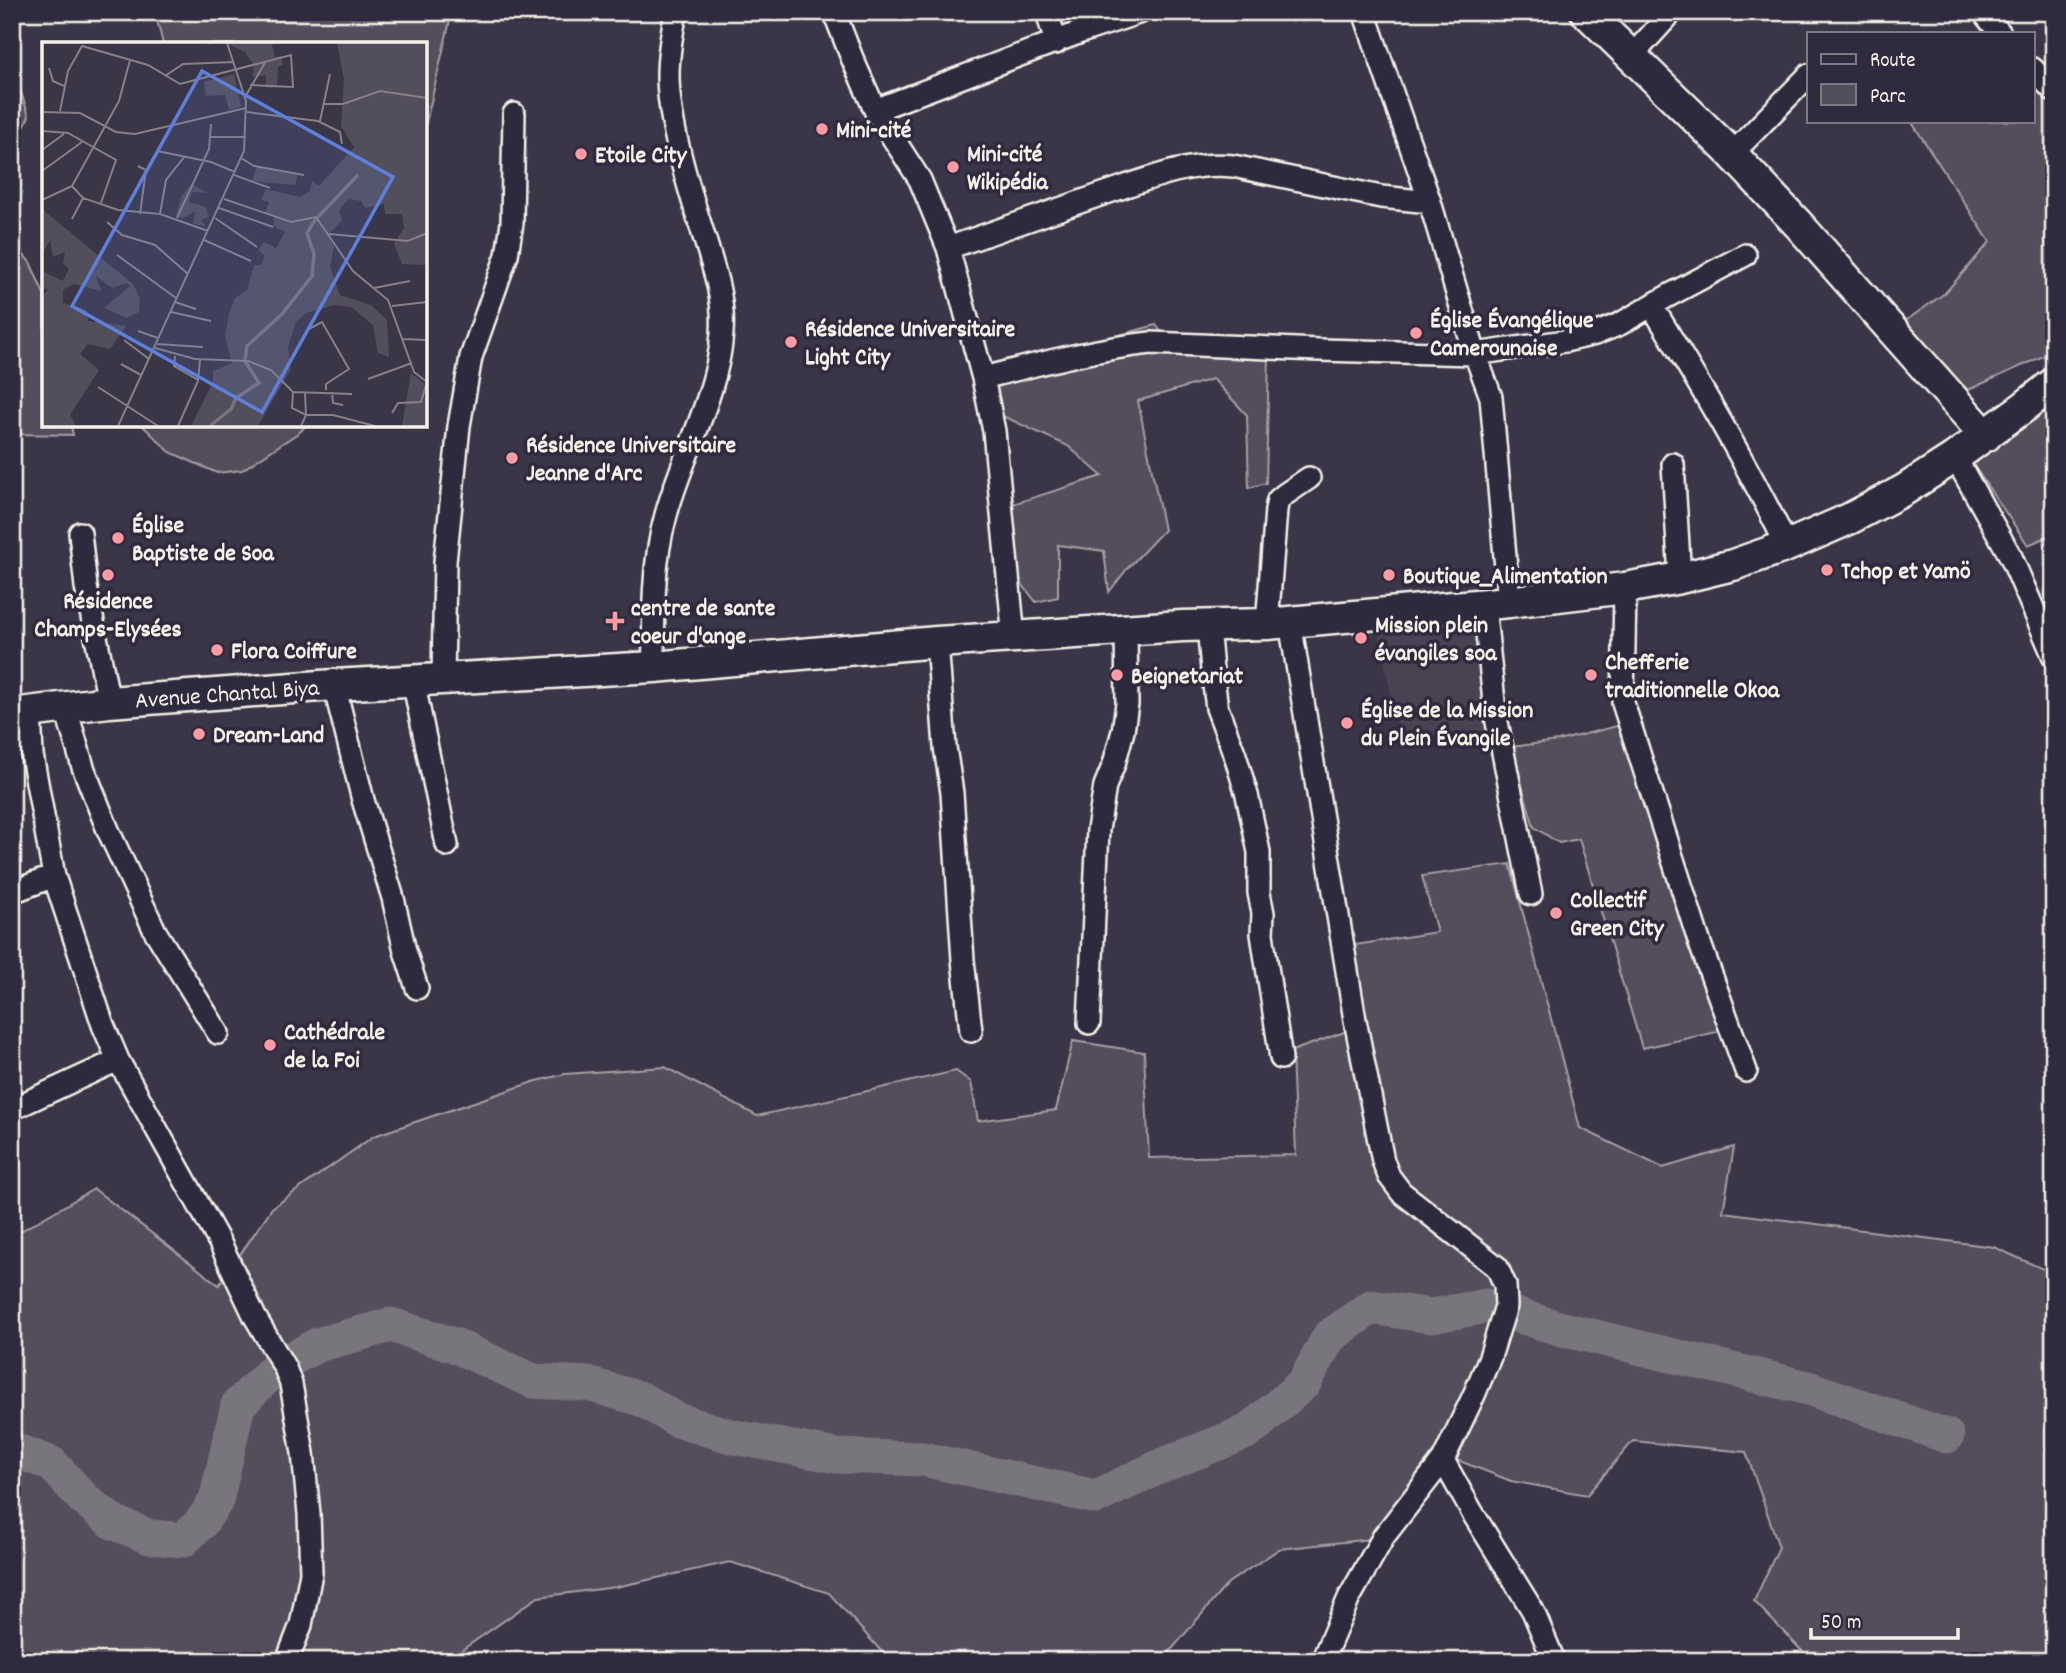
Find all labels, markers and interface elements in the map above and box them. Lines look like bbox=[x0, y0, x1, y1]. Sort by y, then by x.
legend bbox=[1807, 32, 2035, 122]
inset map bbox=[42, 42, 427, 427]
text: Route bbox=[1870, 47, 1916, 77]
text: Parc bbox=[1870, 83, 1906, 113]
place label: Mini-cité bbox=[836, 115, 911, 149]
marker: Mini-cité bbox=[814, 121, 830, 137]
place label: Mini-cité Wikipédia bbox=[967, 139, 1048, 201]
place label: Etoile City bbox=[595, 140, 688, 174]
marker: Etoile City bbox=[573, 146, 589, 162]
marker: Mini-cité Wikipédia bbox=[945, 159, 961, 175]
place label: Église Évangélique Camerounaise bbox=[1430, 305, 1594, 367]
place label: Résidence Universitaire Light City bbox=[805, 314, 1016, 376]
marker: Église Évangélique Camerounaise bbox=[1408, 325, 1424, 341]
marker: Résidence Universitaire Light City bbox=[783, 334, 799, 350]
place label: Résidence Universitaire Jeanne d'Arc bbox=[526, 430, 737, 492]
marker: Résidence Universitaire Jeanne d'Arc bbox=[504, 450, 520, 466]
place label: Église Baptiste de Soa bbox=[132, 510, 275, 572]
marker: Église Baptiste de Soa bbox=[110, 530, 126, 546]
place label: Tchop et Yamö bbox=[1841, 556, 1971, 590]
place label: Boutique_Alimentation bbox=[1403, 561, 1608, 595]
marker: Tchop et Yamö bbox=[1819, 562, 1835, 578]
marker: Résidence Champs-Elysées bbox=[100, 567, 116, 583]
marker: Boutique_Alimentation bbox=[1381, 567, 1397, 583]
place label: Résidence Champs-Elysées bbox=[34, 586, 182, 648]
place label: centre de sante coeur d'ange bbox=[631, 593, 776, 655]
place label: Mission plein évangiles soa bbox=[1375, 610, 1497, 672]
marker: centre de sante coeur d'ange bbox=[605, 611, 625, 631]
marker: Mission plein évangiles soa bbox=[1353, 630, 1369, 646]
place label: Flora Coiffure bbox=[231, 636, 357, 670]
marker: Flora Coiffure bbox=[209, 642, 225, 658]
place label: Chefferie traditionnelle Okoa bbox=[1605, 647, 1780, 709]
place label: Beignetariat bbox=[1131, 661, 1243, 695]
marker: Beignetariat bbox=[1109, 667, 1125, 683]
marker: Chefferie traditionnelle Okoa bbox=[1583, 667, 1599, 683]
street label: Avenue Chantal Biya bbox=[134, 673, 321, 719]
place label: Église de la Mission du Plein Évangile bbox=[1361, 695, 1533, 757]
marker: Église de la Mission du Plein Évangile bbox=[1339, 715, 1355, 731]
place label: Dream-Land bbox=[213, 720, 324, 754]
marker: Dream-Land bbox=[191, 726, 207, 742]
place label: Collectif Green City bbox=[1570, 885, 1665, 947]
marker: Collectif Green City bbox=[1548, 905, 1564, 921]
place label: Cathédrale de la Foi bbox=[284, 1017, 385, 1079]
marker: Cathédrale de la Foi bbox=[262, 1037, 278, 1053]
scale bar bbox=[1811, 1596, 1958, 1640]
text: 50 m bbox=[1821, 1609, 1861, 1639]

